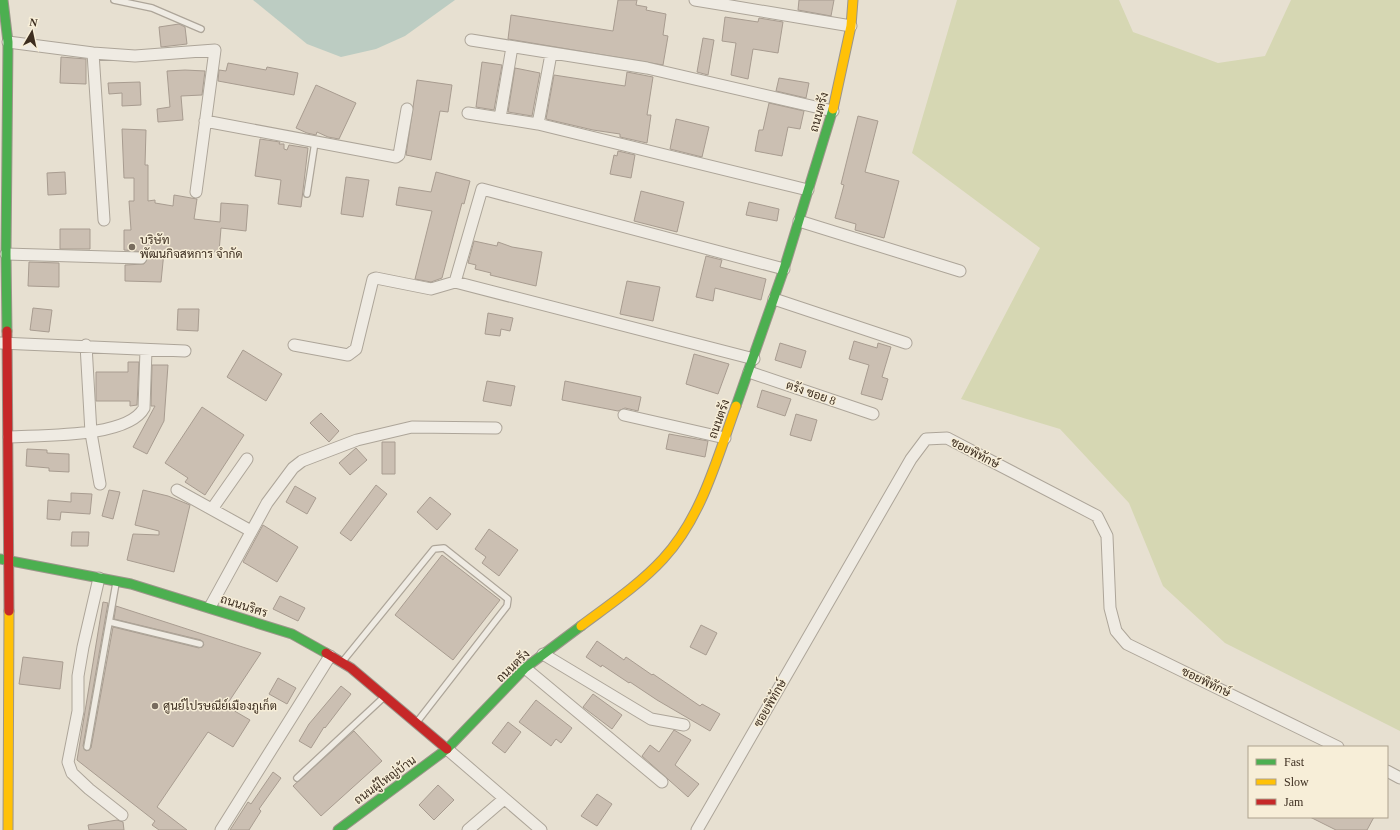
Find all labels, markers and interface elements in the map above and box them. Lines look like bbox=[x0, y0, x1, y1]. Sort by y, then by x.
north arrow bbox=[12, 12, 52, 52]
text: N bbox=[29, 16, 38, 29]
street label: ถนนตรัง bbox=[807, 90, 831, 134]
place label: บริษัท พัฒนกิจสหการ จำกัด bbox=[140, 233, 242, 261]
marker: บริษัท พัฒนกิจสหการ จำกัด bbox=[127, 242, 137, 252]
street label: ตรัง ซอย 8 bbox=[784, 378, 838, 408]
street label: ถนนตรัง bbox=[705, 397, 733, 441]
street label: ซอยพิทักษ์ bbox=[948, 434, 1003, 472]
street label: ถนนนริศร bbox=[219, 592, 270, 620]
street label: ถนนตรัง bbox=[493, 647, 533, 685]
street label: ซอยพิทักษ์ bbox=[1179, 663, 1234, 700]
street label: ซอยพิทักษ์ bbox=[750, 675, 790, 729]
place label: ศูนย์ไปรษณีย์เมืองภูเก็ต bbox=[163, 697, 277, 714]
marker: ศูนย์ไปรษณีย์เมืองภูเก็ต bbox=[150, 701, 160, 711]
legend bbox=[1248, 746, 1388, 818]
street label: ถนนผู้ใหญ่บ้าน bbox=[351, 752, 420, 808]
text: Fast bbox=[1284, 755, 1305, 769]
text: Slow bbox=[1284, 775, 1309, 789]
text: Jam bbox=[1284, 795, 1304, 809]

